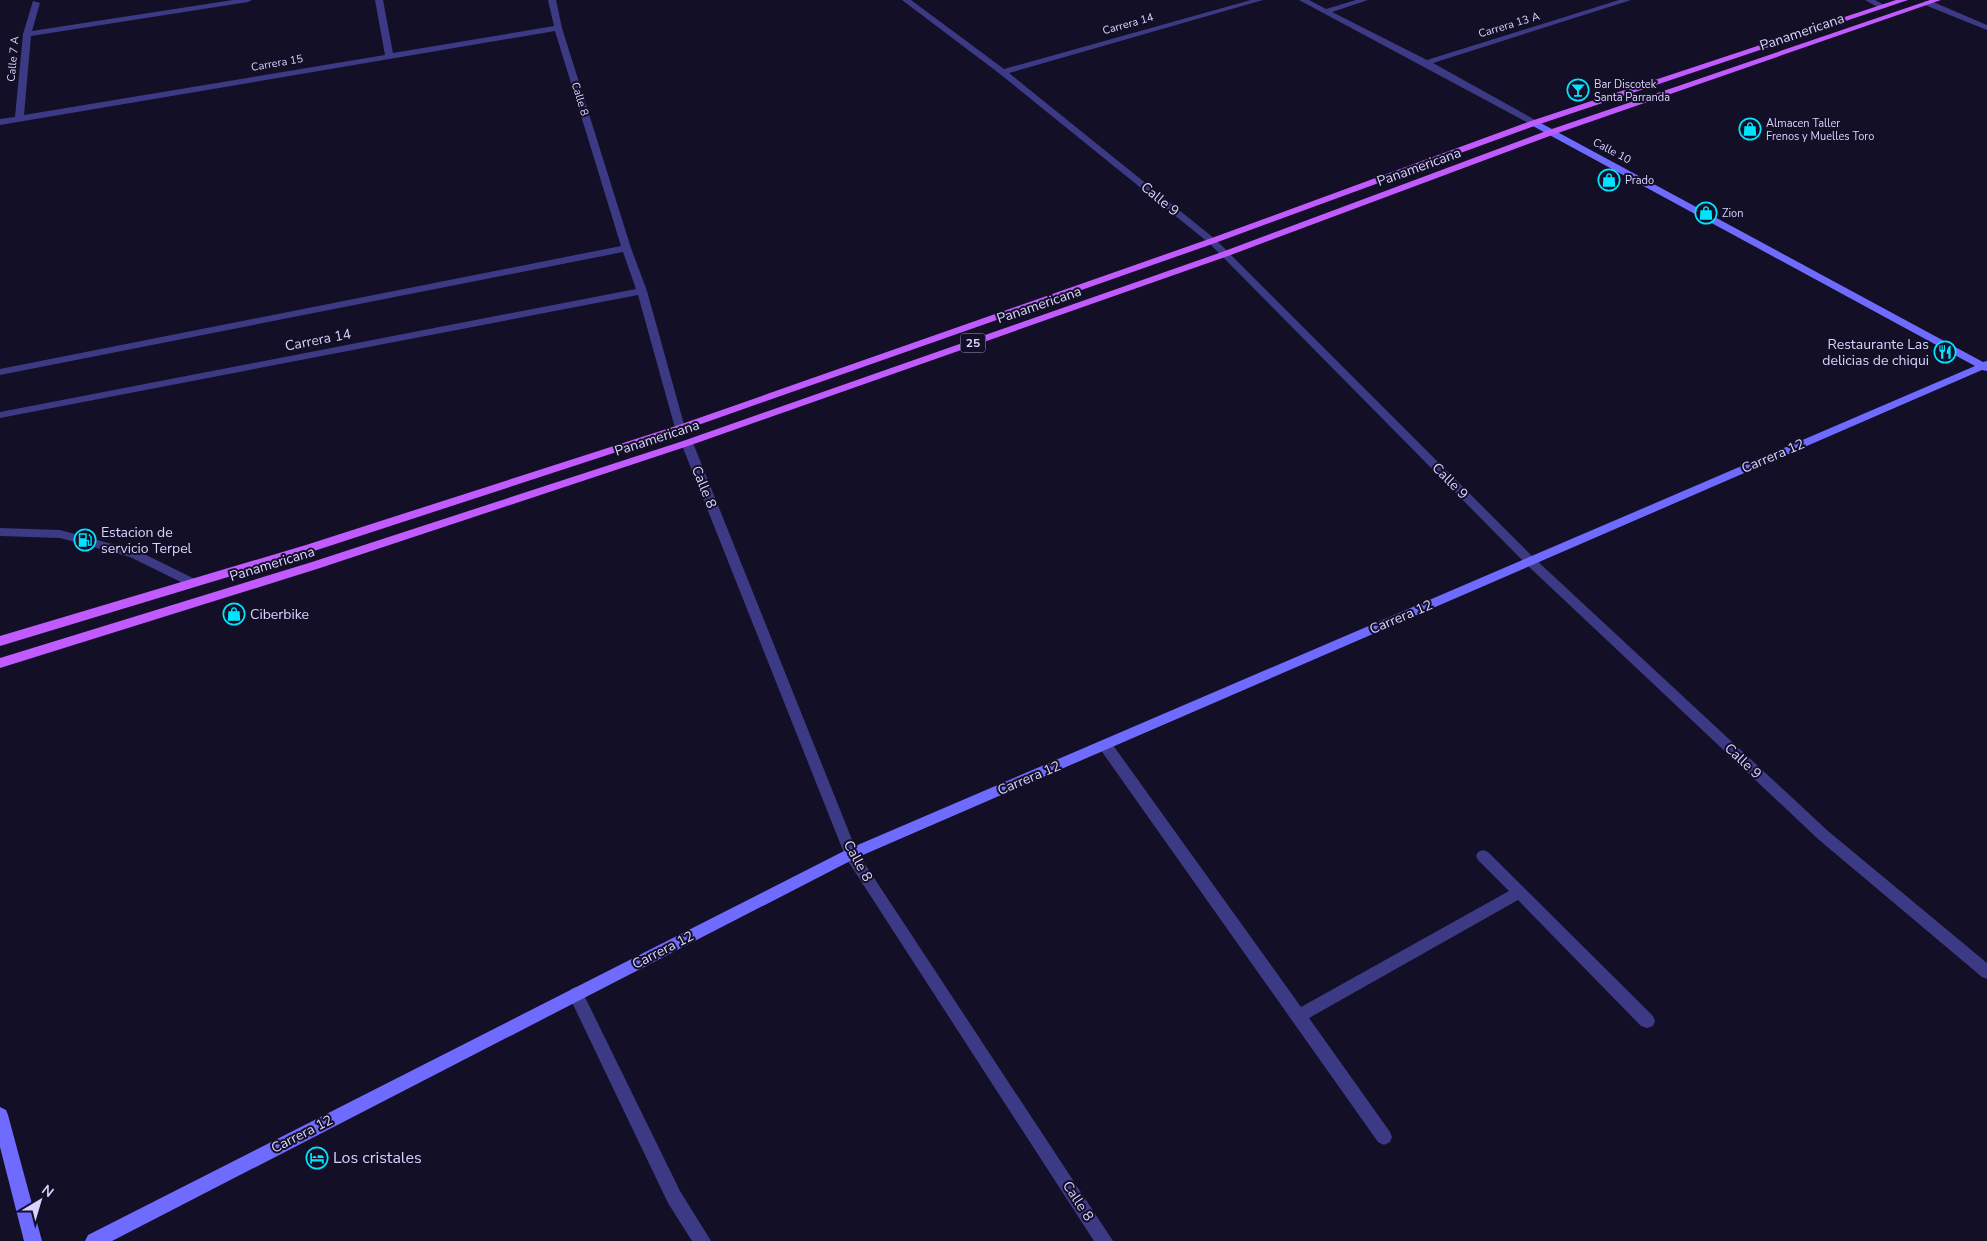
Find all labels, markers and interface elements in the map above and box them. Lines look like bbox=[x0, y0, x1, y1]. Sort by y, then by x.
street label: Carrera 14 bbox=[1101, 9, 1156, 38]
street label: Carrera 13 A bbox=[1477, 9, 1541, 41]
street label: Panamericana bbox=[1757, 9, 1847, 55]
street label: Calle 7 A bbox=[4, 36, 22, 82]
street label: Carrera 15 bbox=[250, 51, 305, 75]
place label: Bar Discotek Santa Parranda bbox=[1594, 77, 1670, 105]
bar icon: Bar Discotek Santa Parranda bbox=[1566, 78, 1590, 102]
street label: Calle 8 bbox=[568, 80, 592, 118]
place label: Almacen Taller Frenos y Muelles Toro bbox=[1766, 116, 1874, 144]
shop icon: Almacen Taller Frenos y Muelles Toro bbox=[1738, 117, 1762, 141]
street label: Calle 10 bbox=[1590, 135, 1634, 168]
street label: Panamericana bbox=[1374, 143, 1464, 191]
shop icon: Prado bbox=[1597, 168, 1621, 192]
place label: Prado bbox=[1625, 173, 1654, 188]
street label: Calle 9 bbox=[1137, 178, 1183, 220]
shop icon: Zion bbox=[1694, 201, 1718, 225]
place label: Zion bbox=[1722, 206, 1743, 221]
street label: Panamericana bbox=[994, 282, 1084, 328]
street label: Carrera 14 bbox=[283, 324, 353, 356]
road number: 25 bbox=[960, 333, 986, 352]
place label: Restaurante Las delicias de chiqui bbox=[1822, 335, 1929, 370]
restaurant icon: Restaurante Las delicias de chiqui bbox=[1933, 340, 1957, 364]
street label: Panamericana bbox=[612, 415, 702, 461]
street label: Carrera 12 bbox=[1739, 434, 1807, 478]
street label: Calle 9 bbox=[1428, 459, 1472, 503]
street label: Calle 8 bbox=[687, 463, 721, 511]
place label: Estacion de servicio Terpel bbox=[101, 523, 193, 558]
fuel station icon: Estacion de servicio Terpel bbox=[73, 528, 97, 552]
street label: Panamericana bbox=[227, 542, 317, 586]
street label: Carrera 12 bbox=[1367, 595, 1435, 639]
shop icon: Ciberbike bbox=[222, 602, 246, 626]
place label: Ciberbike bbox=[250, 605, 309, 624]
street label: Calle 9 bbox=[1720, 739, 1766, 783]
street label: Carrera 12 bbox=[995, 756, 1063, 800]
street label: Calle 8 bbox=[839, 837, 877, 885]
street label: Carrera 12 bbox=[629, 926, 697, 974]
street label: Carrera 12 bbox=[268, 1110, 336, 1158]
hotel icon: Los cristales bbox=[305, 1146, 329, 1170]
place label: Los cristales bbox=[333, 1147, 422, 1169]
north arrow bbox=[15, 1176, 65, 1226]
street label: Calle 8 bbox=[1058, 1177, 1098, 1225]
text: N bbox=[38, 1180, 58, 1202]

